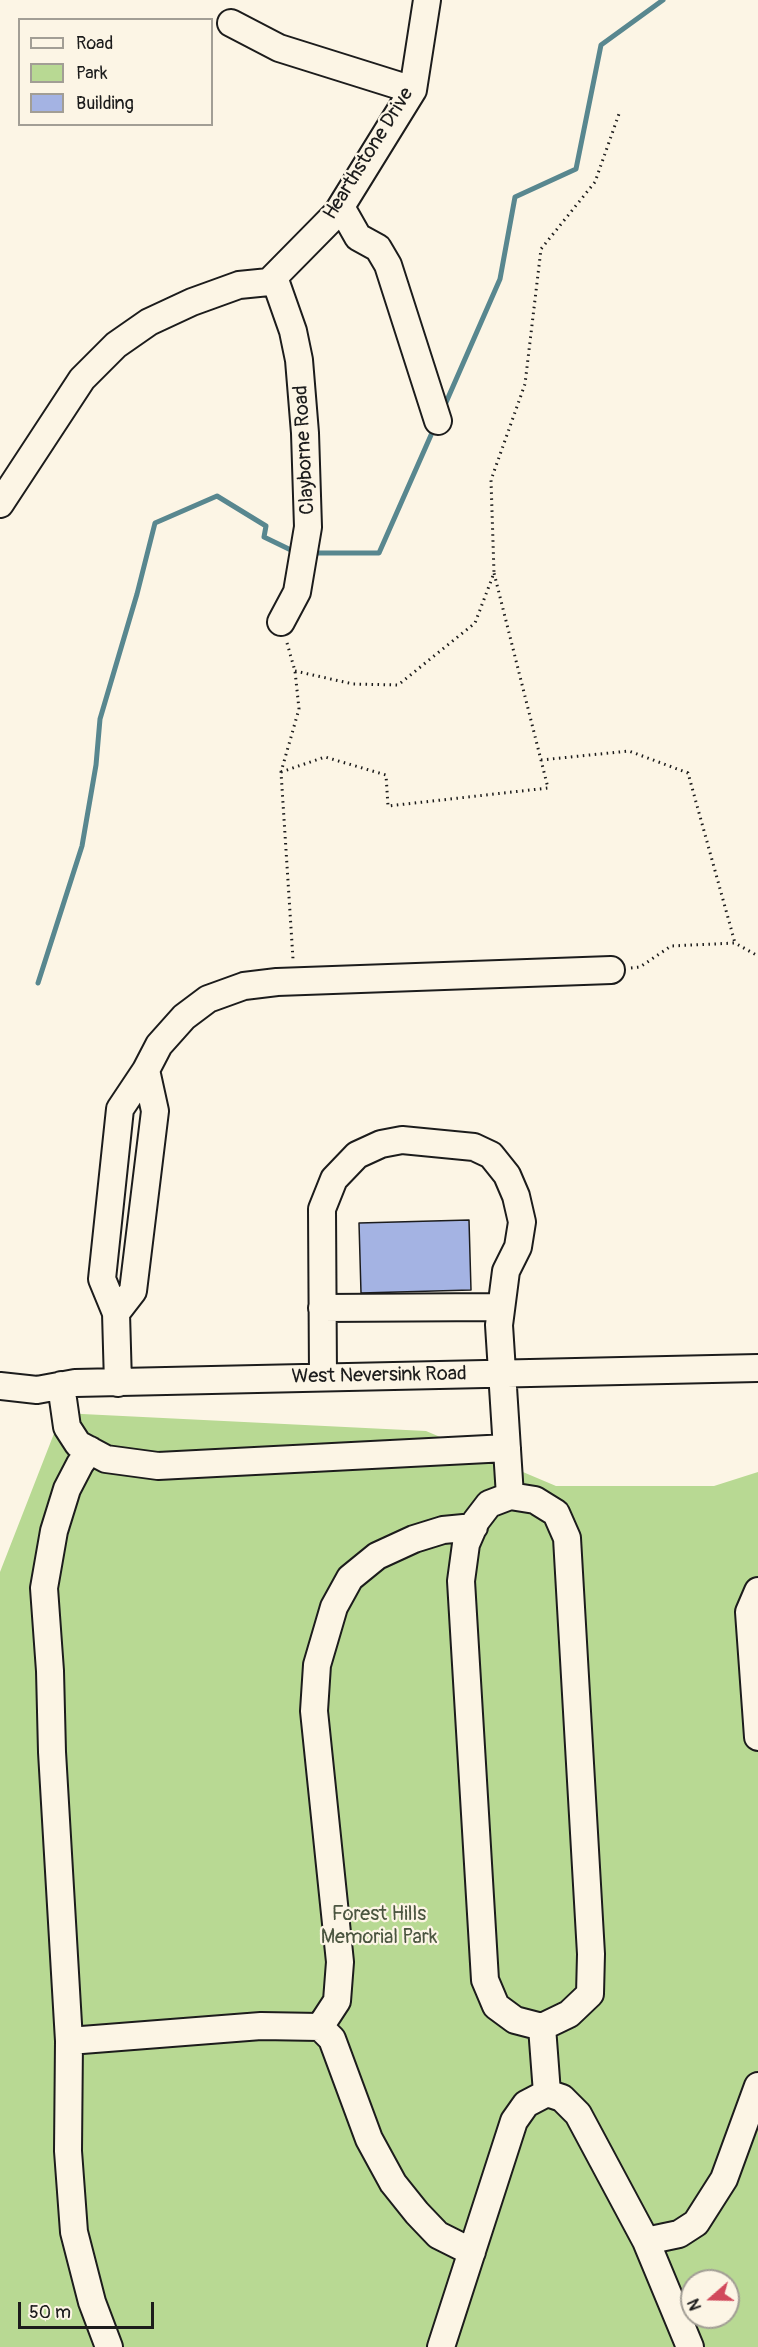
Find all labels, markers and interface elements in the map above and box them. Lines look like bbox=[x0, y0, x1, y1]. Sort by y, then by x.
legend bbox=[18, 18, 213, 126]
text: Road bbox=[76, 32, 113, 55]
text: Park bbox=[76, 62, 108, 85]
street label: Hearthstone Drive bbox=[319, 83, 419, 225]
text: Building bbox=[76, 92, 134, 115]
street label: Clayborne Road bbox=[290, 385, 320, 515]
street label: West Neversink Road bbox=[291, 1362, 467, 1390]
park label: Forest Hills Memorial Park bbox=[321, 1903, 437, 1950]
north arrow bbox=[680, 2269, 740, 2329]
scale bar bbox=[21, 2290, 158, 2328]
text: N bbox=[684, 2296, 706, 2313]
text: 50 m bbox=[29, 2301, 71, 2324]

